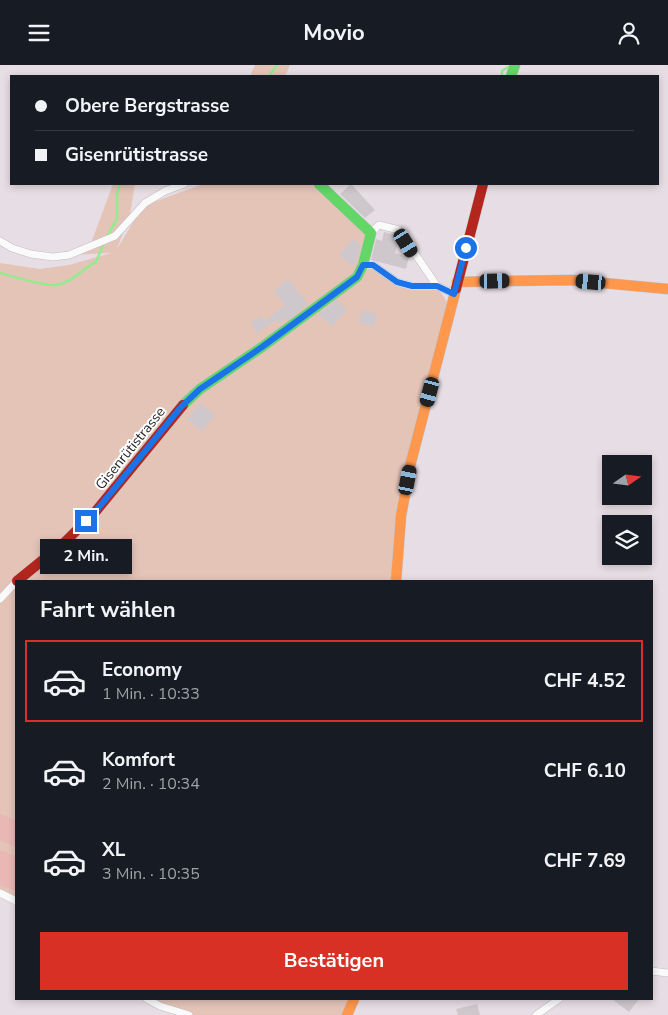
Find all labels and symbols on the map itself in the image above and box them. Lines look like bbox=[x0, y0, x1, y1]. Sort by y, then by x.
car bbox=[391, 226, 420, 260]
route start bbox=[455, 237, 477, 259]
car bbox=[479, 273, 510, 289]
car bbox=[575, 273, 606, 291]
car bbox=[418, 376, 441, 408]
street label: Gisenrütistrasse bbox=[91, 403, 170, 494]
north arrow bbox=[602, 455, 652, 505]
car bbox=[397, 464, 418, 496]
route end bbox=[75, 510, 97, 532]
callout: 2 Min. bbox=[40, 539, 132, 573]

